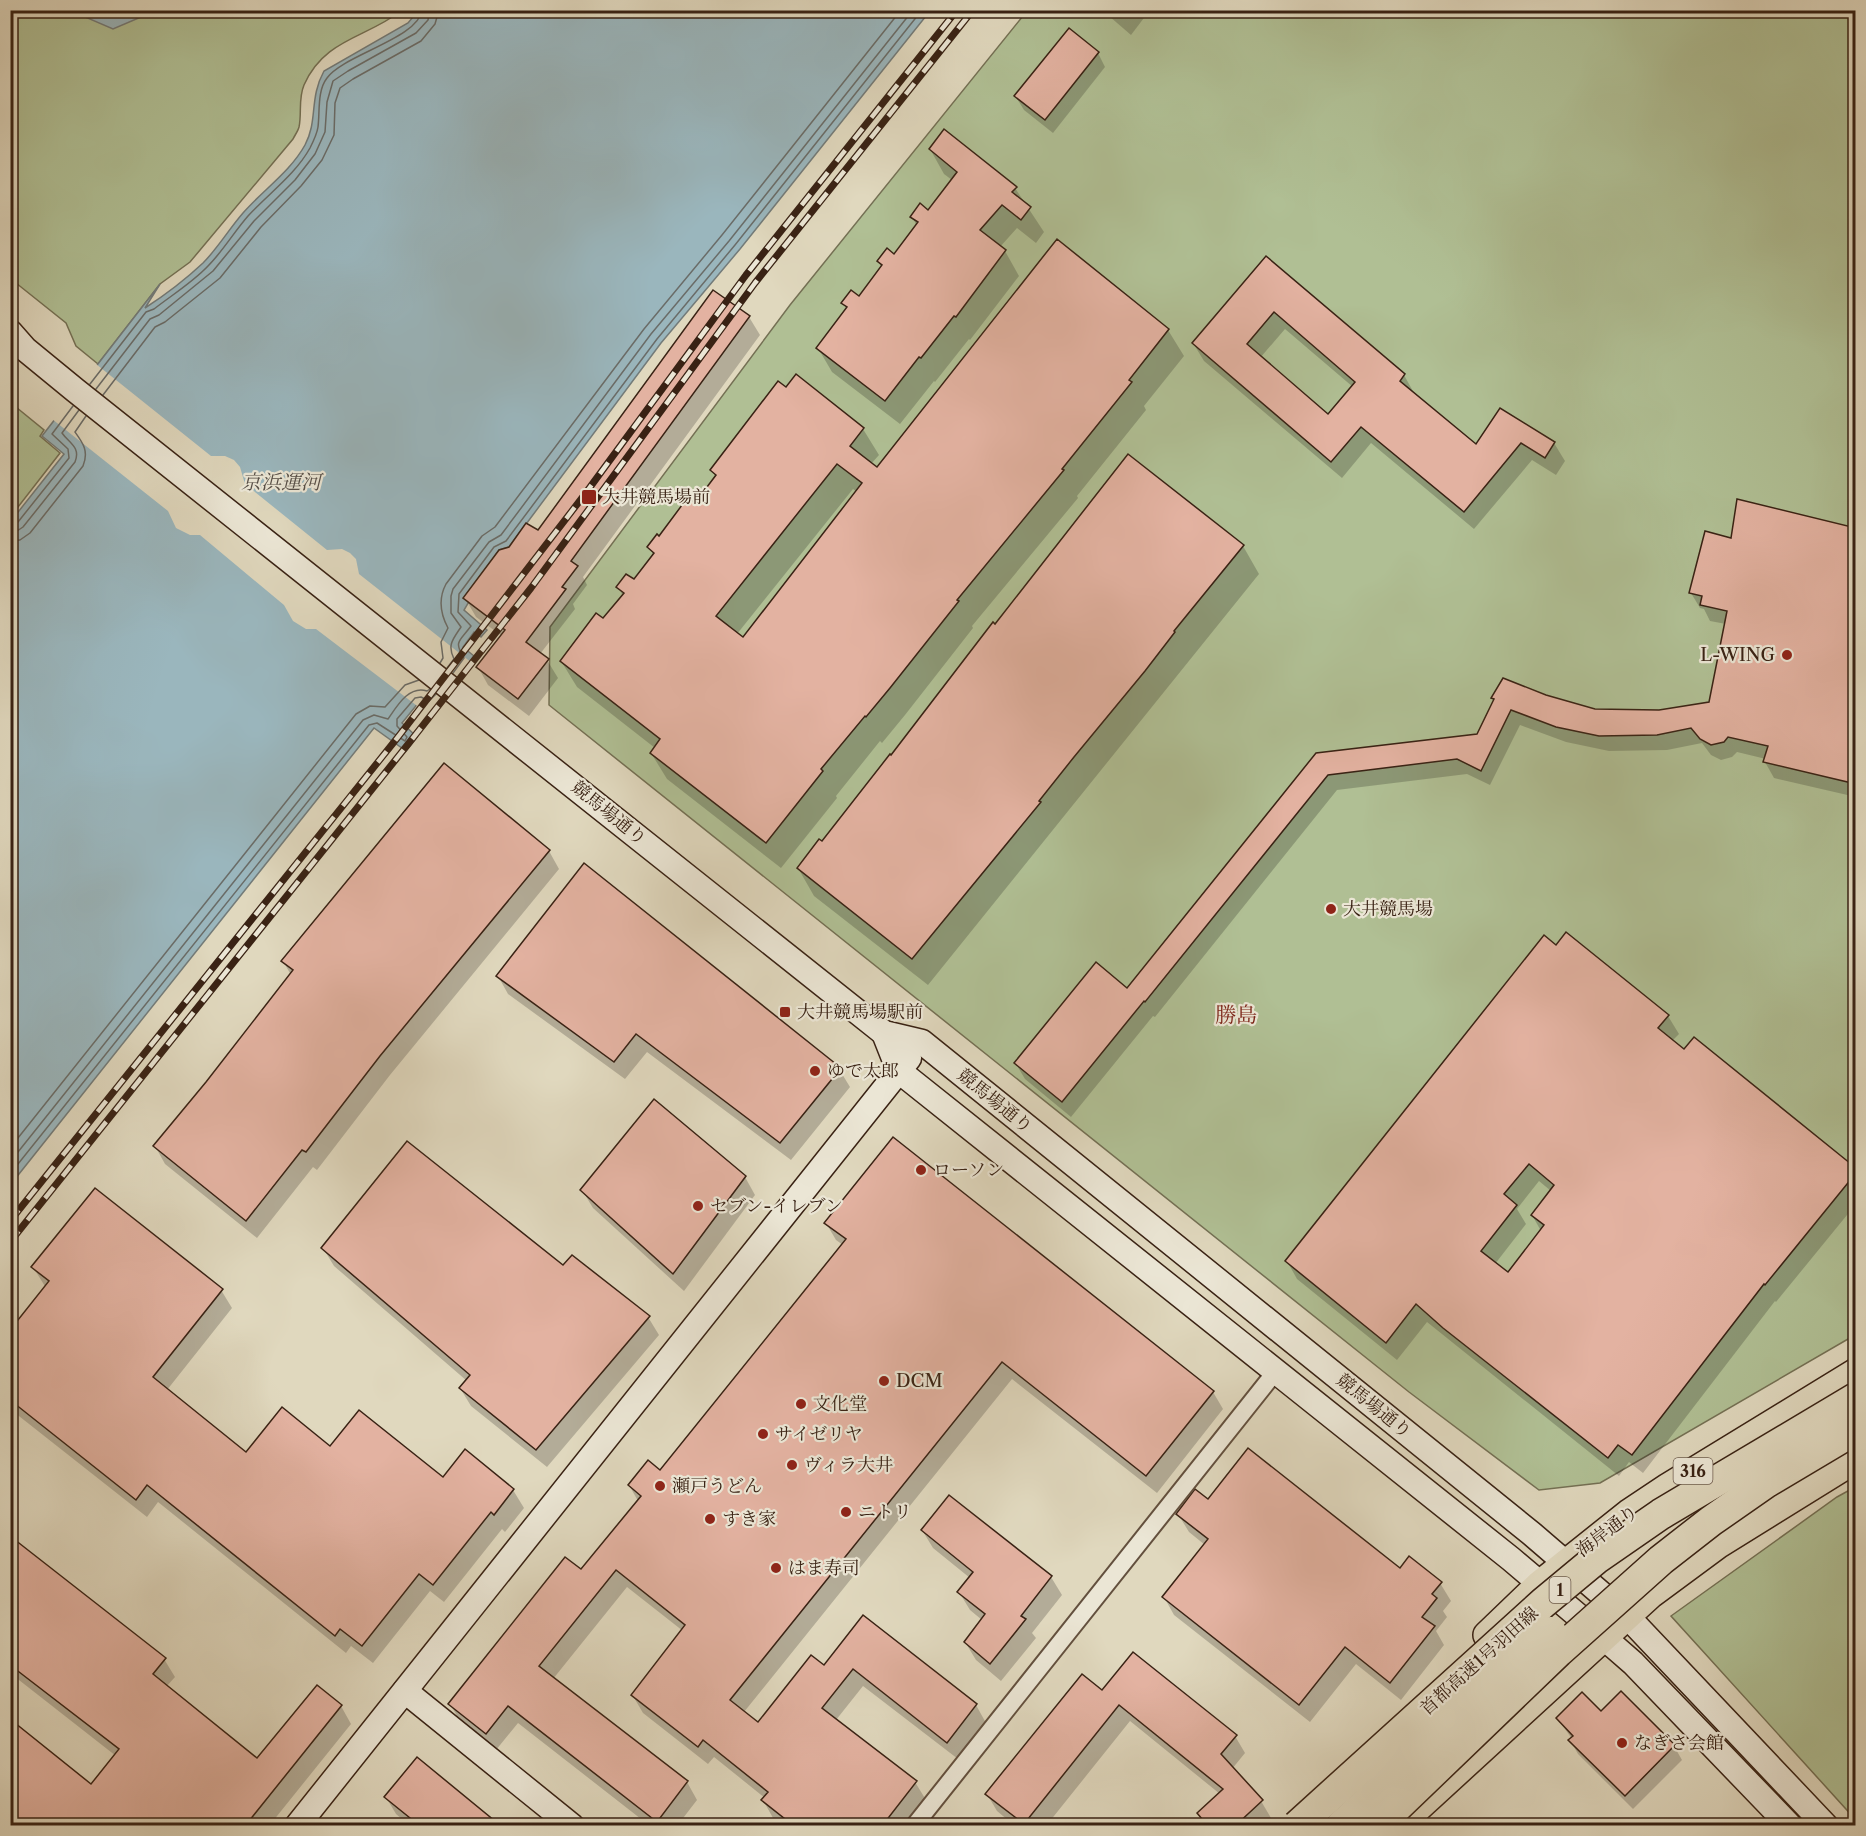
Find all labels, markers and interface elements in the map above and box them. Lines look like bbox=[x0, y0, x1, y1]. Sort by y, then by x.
water label: 京浜運河 bbox=[241, 470, 324, 494]
place label: 大井競馬場前 bbox=[602, 486, 710, 508]
marker: 大井競馬場前 bbox=[580, 488, 598, 506]
place label: L-WING bbox=[1700, 644, 1775, 666]
marker: L-WING bbox=[1780, 648, 1794, 662]
street label: 競馬場通り bbox=[567, 776, 651, 850]
place label: 大井競馬場 bbox=[1343, 898, 1433, 920]
marker: 大井競馬場 bbox=[1324, 902, 1338, 916]
place label: 大井競馬場駅前 bbox=[797, 1001, 923, 1023]
district label: 勝島 bbox=[1215, 1002, 1257, 1027]
marker: 大井競馬場駅前 bbox=[778, 1005, 792, 1019]
place label: ゆで太郎 bbox=[827, 1060, 899, 1082]
marker: ゆで太郎 bbox=[808, 1064, 822, 1078]
street label: 競馬場通り bbox=[953, 1064, 1037, 1138]
place label: ローソン bbox=[933, 1159, 1004, 1181]
marker: ローソン bbox=[914, 1163, 928, 1177]
place label: セブン-イレブン bbox=[710, 1195, 843, 1217]
marker: セブン-イレブン bbox=[691, 1199, 705, 1213]
street label: 競馬場通り bbox=[1332, 1369, 1416, 1443]
place label: DCM bbox=[896, 1370, 943, 1392]
marker: DCM bbox=[877, 1374, 891, 1388]
place label: 文化堂 bbox=[813, 1393, 867, 1415]
marker: 文化堂 bbox=[794, 1397, 808, 1411]
place label: サイゼリヤ bbox=[775, 1423, 863, 1445]
marker: サイゼリヤ bbox=[756, 1427, 770, 1441]
place label: ヴィラ大井 bbox=[804, 1454, 893, 1476]
marker: ヴィラ大井 bbox=[785, 1458, 799, 1472]
road number: 316 bbox=[1674, 1458, 1712, 1484]
place label: 瀬戸うどん bbox=[672, 1475, 762, 1497]
marker: 瀬戸うどん bbox=[653, 1479, 667, 1493]
place label: ニトリ bbox=[858, 1501, 912, 1523]
street label: 海岸通り bbox=[1572, 1501, 1642, 1561]
marker: ニトリ bbox=[839, 1505, 853, 1519]
place label: すき家 bbox=[722, 1508, 776, 1530]
marker: すき家 bbox=[703, 1512, 717, 1526]
place label: はま寿司 bbox=[788, 1557, 860, 1579]
marker: はま寿司 bbox=[769, 1561, 783, 1575]
road number: 1 bbox=[1550, 1577, 1570, 1603]
street label: 首都高速1号羽田線 bbox=[1415, 1602, 1543, 1720]
place label: なぎさ会館 bbox=[1634, 1732, 1724, 1754]
marker: なぎさ会館 bbox=[1615, 1736, 1629, 1750]

